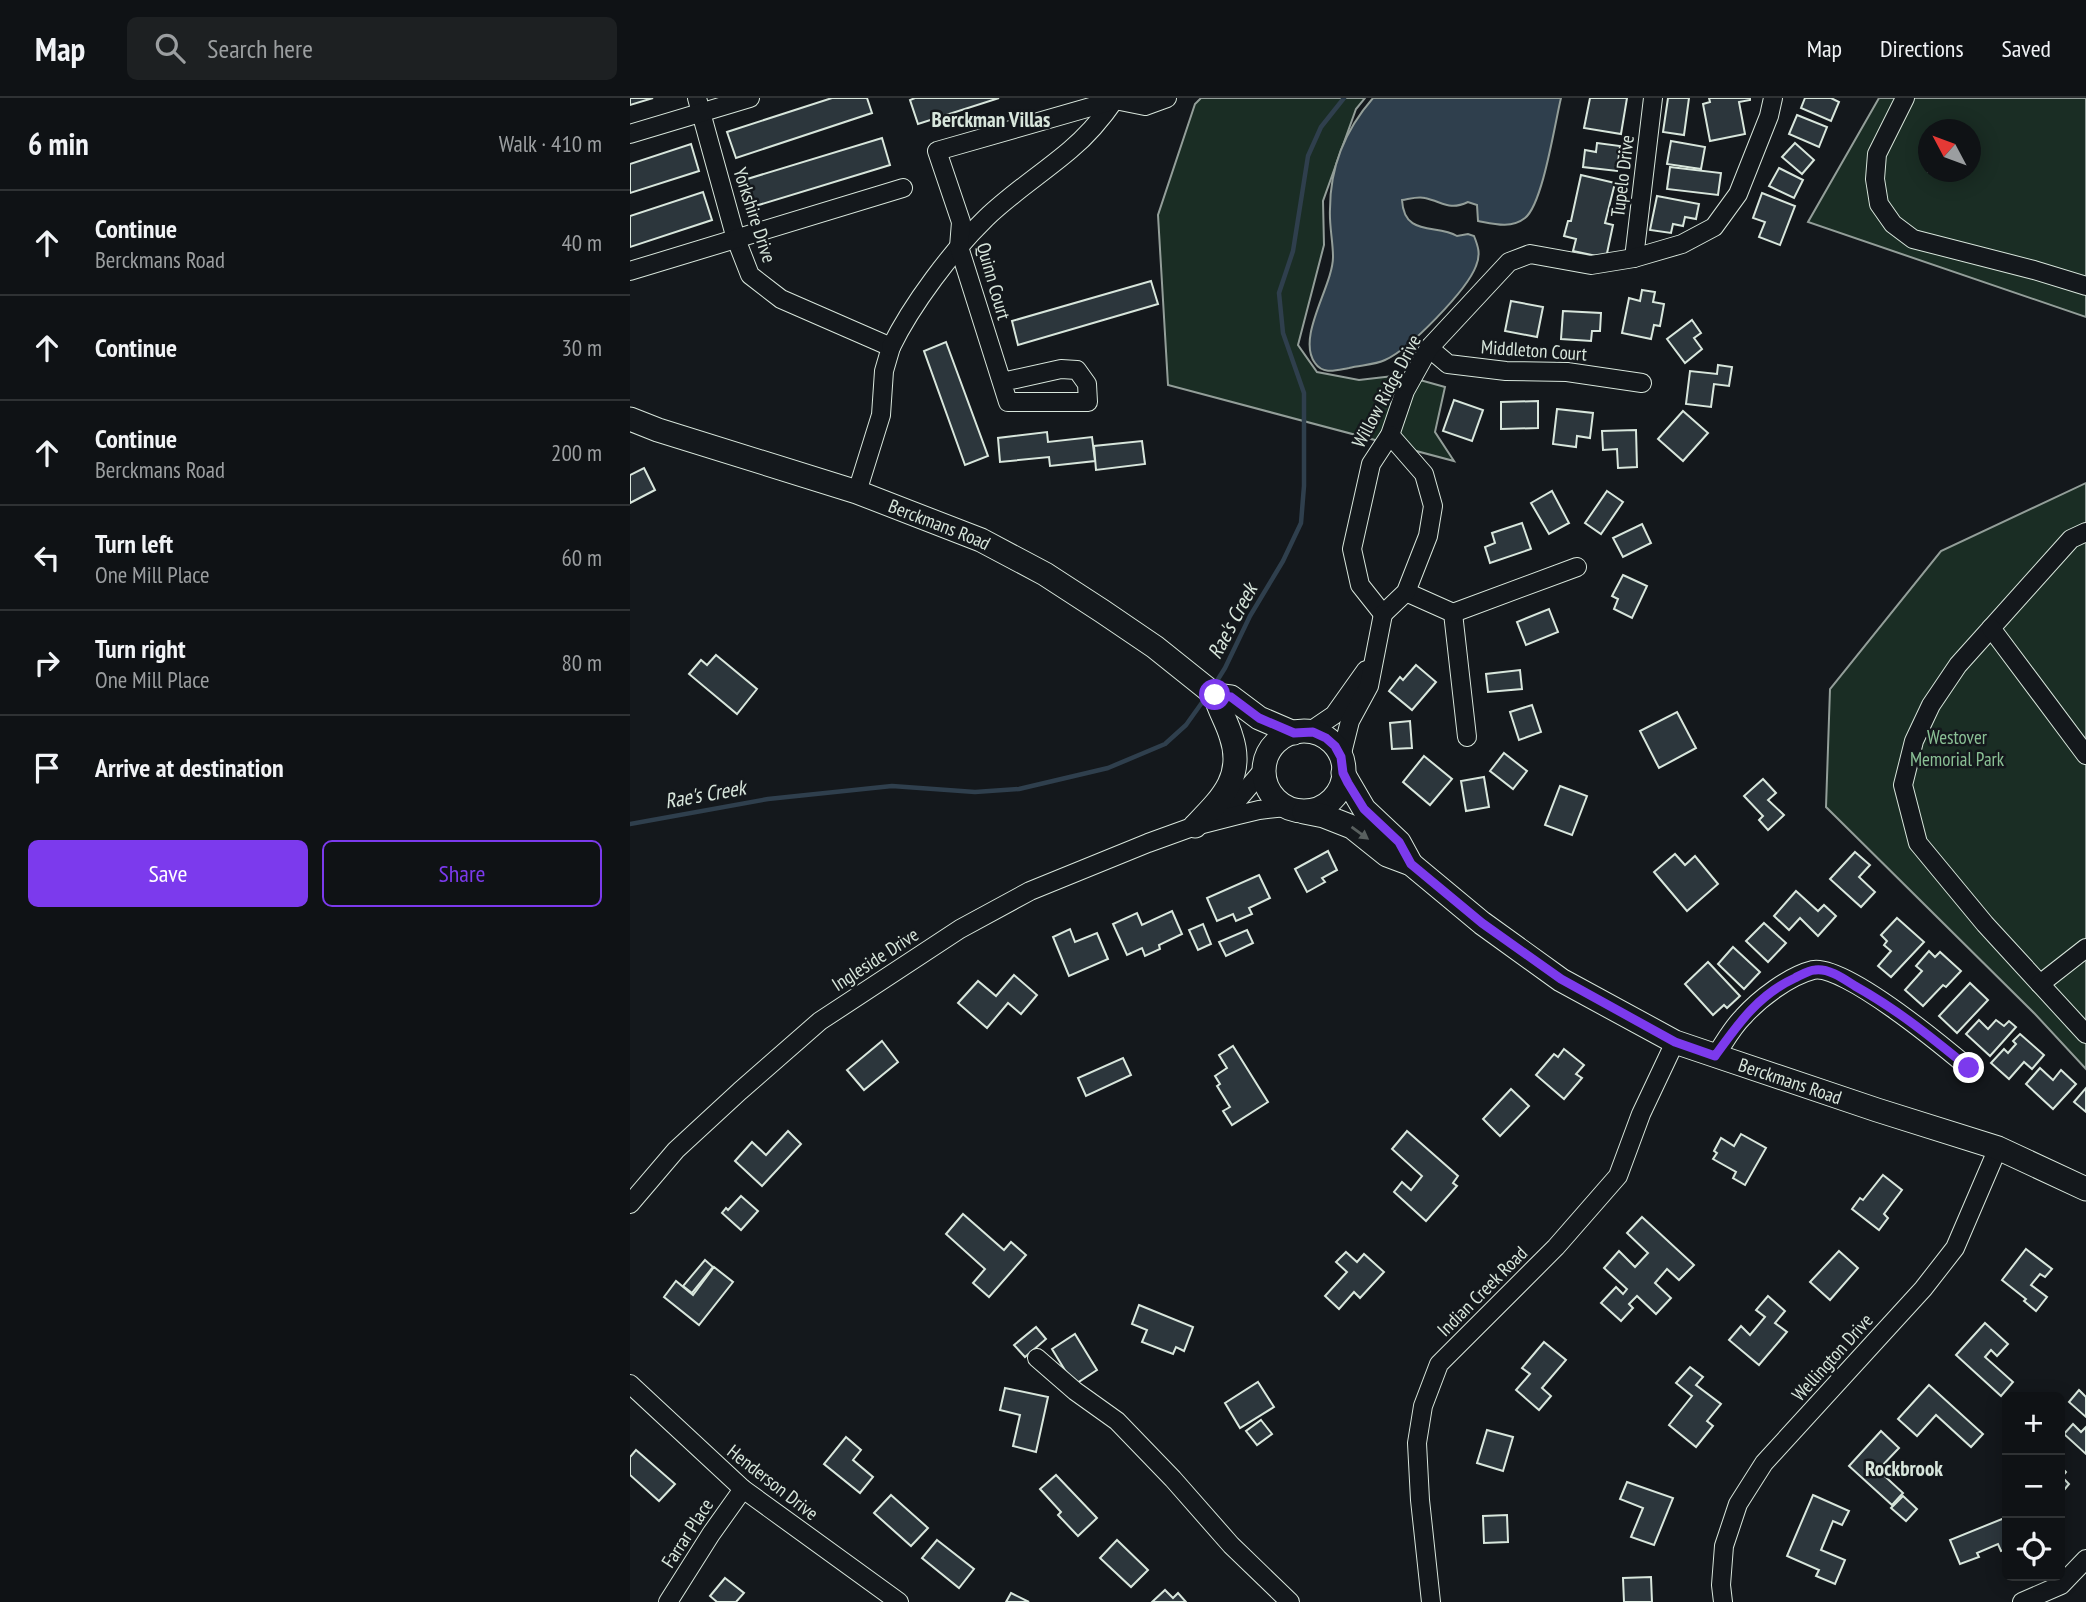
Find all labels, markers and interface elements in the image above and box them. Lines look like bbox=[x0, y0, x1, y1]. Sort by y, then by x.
search box bbox=[127, 17, 617, 80]
text: Map bbox=[35, 27, 85, 70]
icon: search bbox=[151, 29, 189, 67]
text: Search here bbox=[207, 32, 313, 65]
text: Map bbox=[1807, 33, 1842, 64]
text: Directions bbox=[1880, 33, 1964, 64]
text: Saved bbox=[2002, 33, 2051, 64]
district label: Berckman Villas bbox=[932, 106, 1050, 133]
north arrow bbox=[1918, 119, 1981, 182]
text: 6 min bbox=[28, 124, 89, 163]
text: Walk · 410 m bbox=[499, 129, 602, 158]
street label: Tupelo Drive bbox=[1605, 133, 1639, 218]
street label: Yorkshire Drive bbox=[728, 164, 782, 266]
text: Continue bbox=[95, 212, 177, 245]
icon: ahead bbox=[28, 224, 66, 262]
text: 40 m bbox=[561, 228, 602, 257]
street label: Quinn Court bbox=[972, 240, 1017, 323]
text: Berckmans Road bbox=[95, 245, 225, 274]
icon: ahead bbox=[28, 329, 66, 367]
street label: Willow Ridge Drive bbox=[1346, 330, 1426, 452]
text: Continue bbox=[95, 331, 177, 364]
text: 30 m bbox=[561, 333, 602, 362]
street label: Middleton Court bbox=[1480, 334, 1589, 366]
text: Continue bbox=[95, 422, 177, 455]
icon: ahead bbox=[28, 434, 66, 472]
text: 200 m bbox=[551, 438, 602, 467]
text: Berckmans Road bbox=[95, 455, 225, 484]
street label: Berckmans Road bbox=[885, 493, 995, 555]
text: Turn left bbox=[95, 527, 173, 560]
icon: left bbox=[28, 539, 66, 577]
text: 60 m bbox=[561, 543, 602, 572]
text: One Mill Place bbox=[95, 560, 210, 589]
water label: Rae's Creek bbox=[1201, 576, 1264, 663]
text: Turn right bbox=[95, 632, 186, 665]
icon: right bbox=[28, 644, 66, 682]
text: 80 m bbox=[561, 648, 602, 677]
text: One Mill Place bbox=[95, 665, 210, 694]
route start bbox=[1199, 679, 1230, 710]
park label: Westover Memorial Park bbox=[1910, 725, 2005, 771]
icon: arrive bbox=[28, 749, 66, 787]
text: Arrive at destination bbox=[95, 751, 284, 784]
water label: Rae's Creek bbox=[662, 773, 750, 814]
one-way arrow bbox=[1351, 826, 1369, 840]
button: Save bbox=[28, 840, 308, 907]
button: Share bbox=[322, 840, 602, 907]
street label: Ingleside Drive bbox=[827, 922, 923, 996]
street label: Berckmans Road bbox=[1735, 1052, 1845, 1109]
route end bbox=[1953, 1052, 1984, 1083]
street label: Indian Creek Road bbox=[1432, 1241, 1532, 1341]
street label: Wellington Drive bbox=[1786, 1308, 1878, 1406]
map controls bbox=[2002, 1392, 2065, 1581]
button: + bbox=[2002, 1392, 2065, 1455]
street label: Henderson Drive bbox=[723, 1439, 824, 1525]
district label: Rockbrook bbox=[1865, 1455, 1943, 1482]
button: − bbox=[2002, 1455, 2065, 1518]
street label: Farrar Place bbox=[656, 1494, 718, 1572]
button: locate bbox=[2002, 1518, 2065, 1581]

